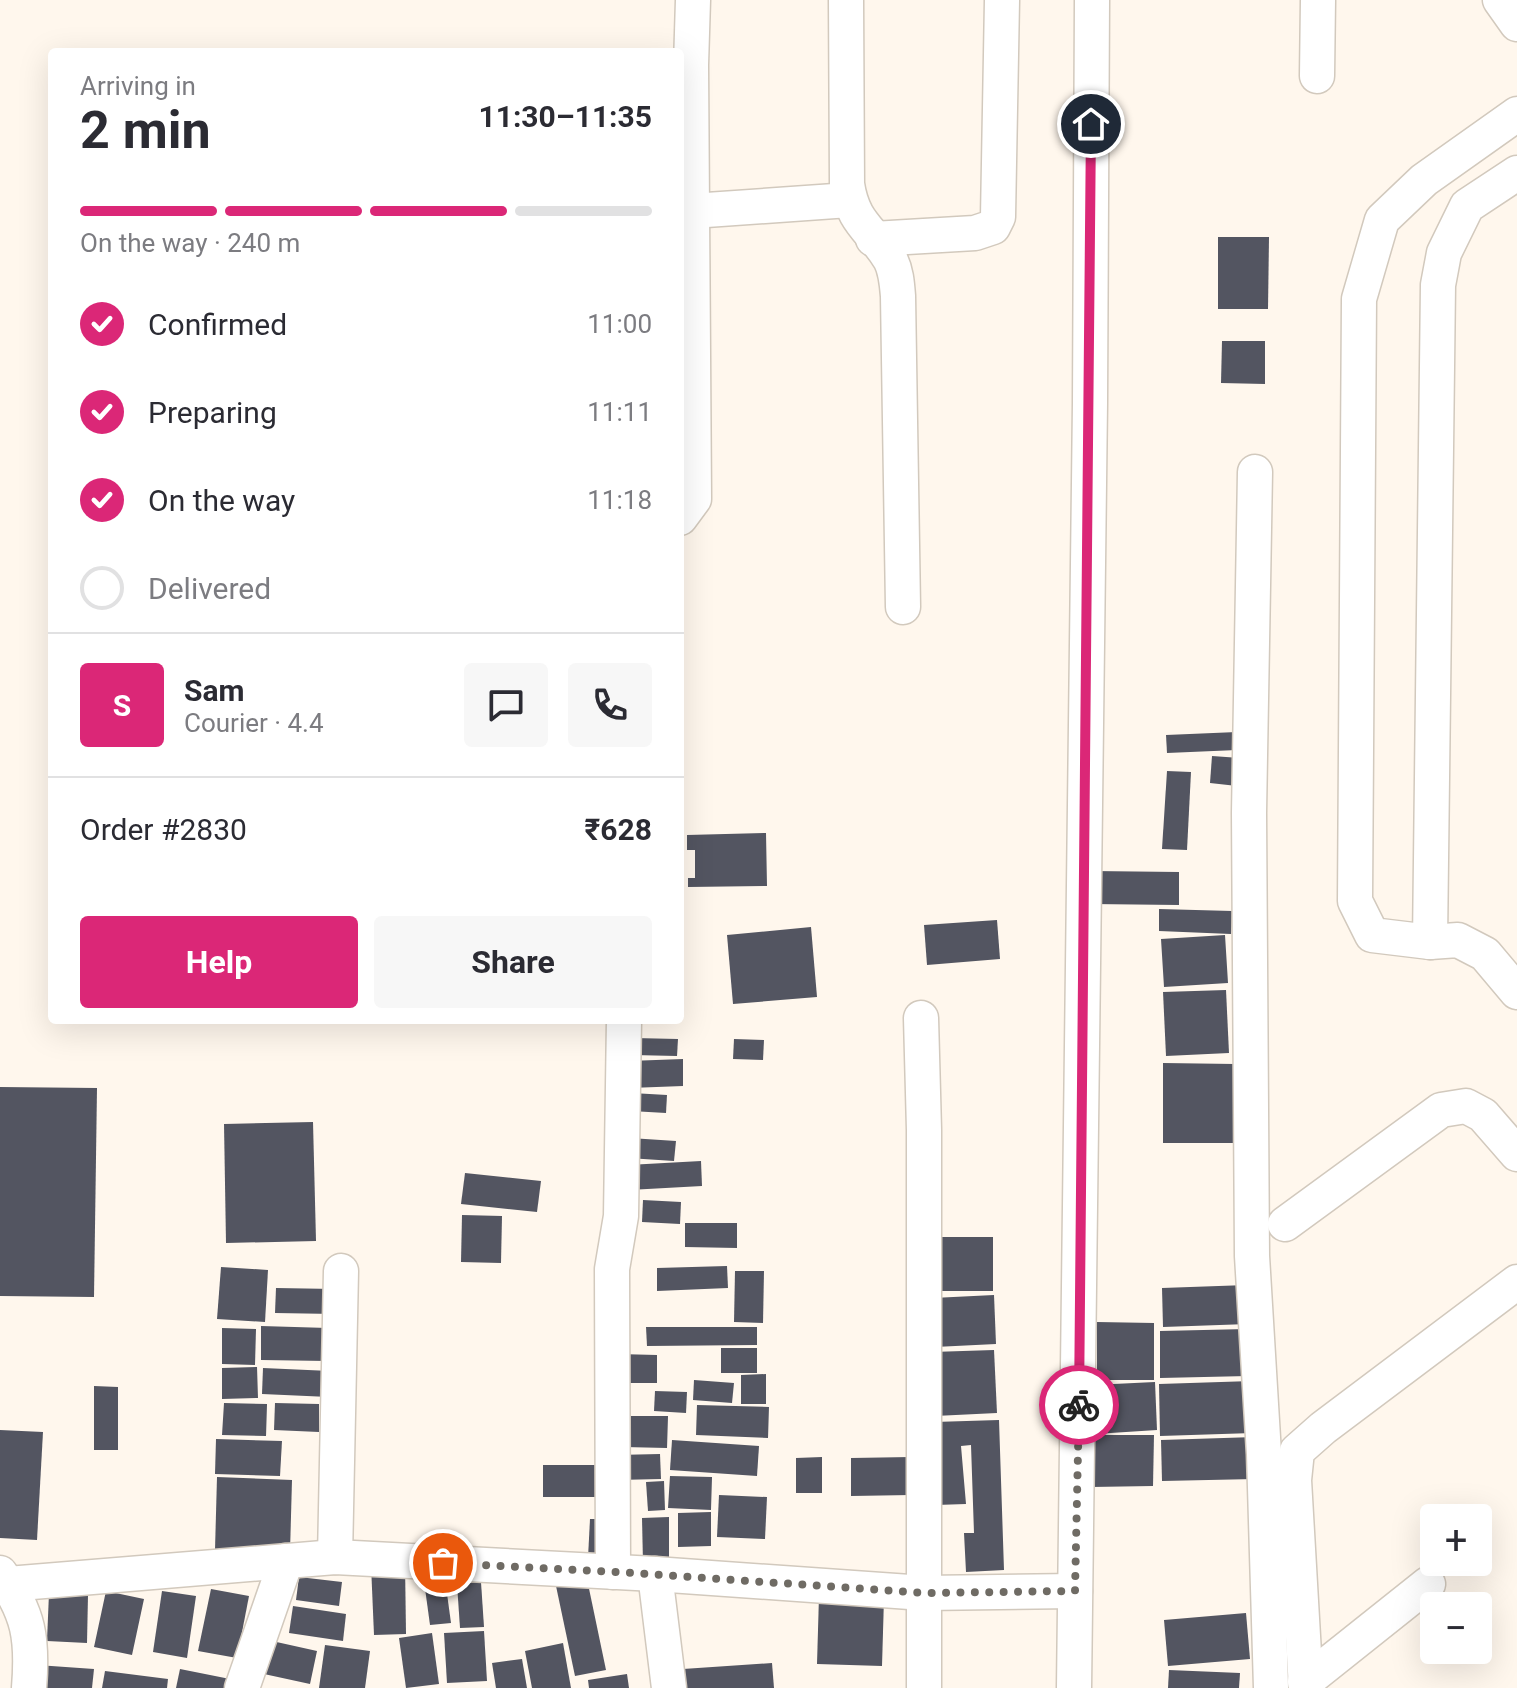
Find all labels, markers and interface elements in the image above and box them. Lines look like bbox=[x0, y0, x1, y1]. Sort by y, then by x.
text: Arriving in bbox=[80, 71, 196, 101]
pin bbox=[1057, 90, 1125, 158]
text: 11:30–11:35 bbox=[478, 99, 652, 134]
text: 2 min bbox=[80, 100, 211, 161]
icon: home bbox=[1069, 102, 1113, 146]
text: On the way · 240 m bbox=[80, 228, 300, 258]
icon: check bbox=[80, 302, 124, 346]
text: Confirmed bbox=[148, 307, 287, 342]
text: 11:00 bbox=[587, 309, 652, 339]
icon: check bbox=[80, 390, 124, 434]
text: Preparing bbox=[148, 395, 277, 430]
text: 11:11 bbox=[587, 397, 652, 427]
icon: check bbox=[80, 478, 124, 522]
text: On the way bbox=[148, 483, 295, 518]
text: 11:18 bbox=[587, 485, 652, 515]
text: Delivered bbox=[148, 571, 271, 606]
button: chat bbox=[464, 663, 548, 747]
button: phone bbox=[568, 663, 652, 747]
text: Sam bbox=[184, 673, 245, 708]
text: S bbox=[113, 688, 131, 723]
text: Courier · 4.4 bbox=[184, 708, 324, 738]
text: Order #2830 bbox=[80, 812, 247, 847]
text: ₹628 bbox=[585, 812, 652, 847]
button: Help bbox=[80, 916, 358, 1008]
button: Share bbox=[374, 916, 652, 1008]
courier bbox=[1039, 1365, 1119, 1445]
icon: bike bbox=[1057, 1383, 1101, 1427]
map controls bbox=[1420, 1504, 1492, 1664]
button: + bbox=[1420, 1504, 1492, 1576]
pin bbox=[409, 1529, 477, 1597]
icon: bag bbox=[421, 1541, 465, 1585]
button: − bbox=[1420, 1592, 1492, 1664]

